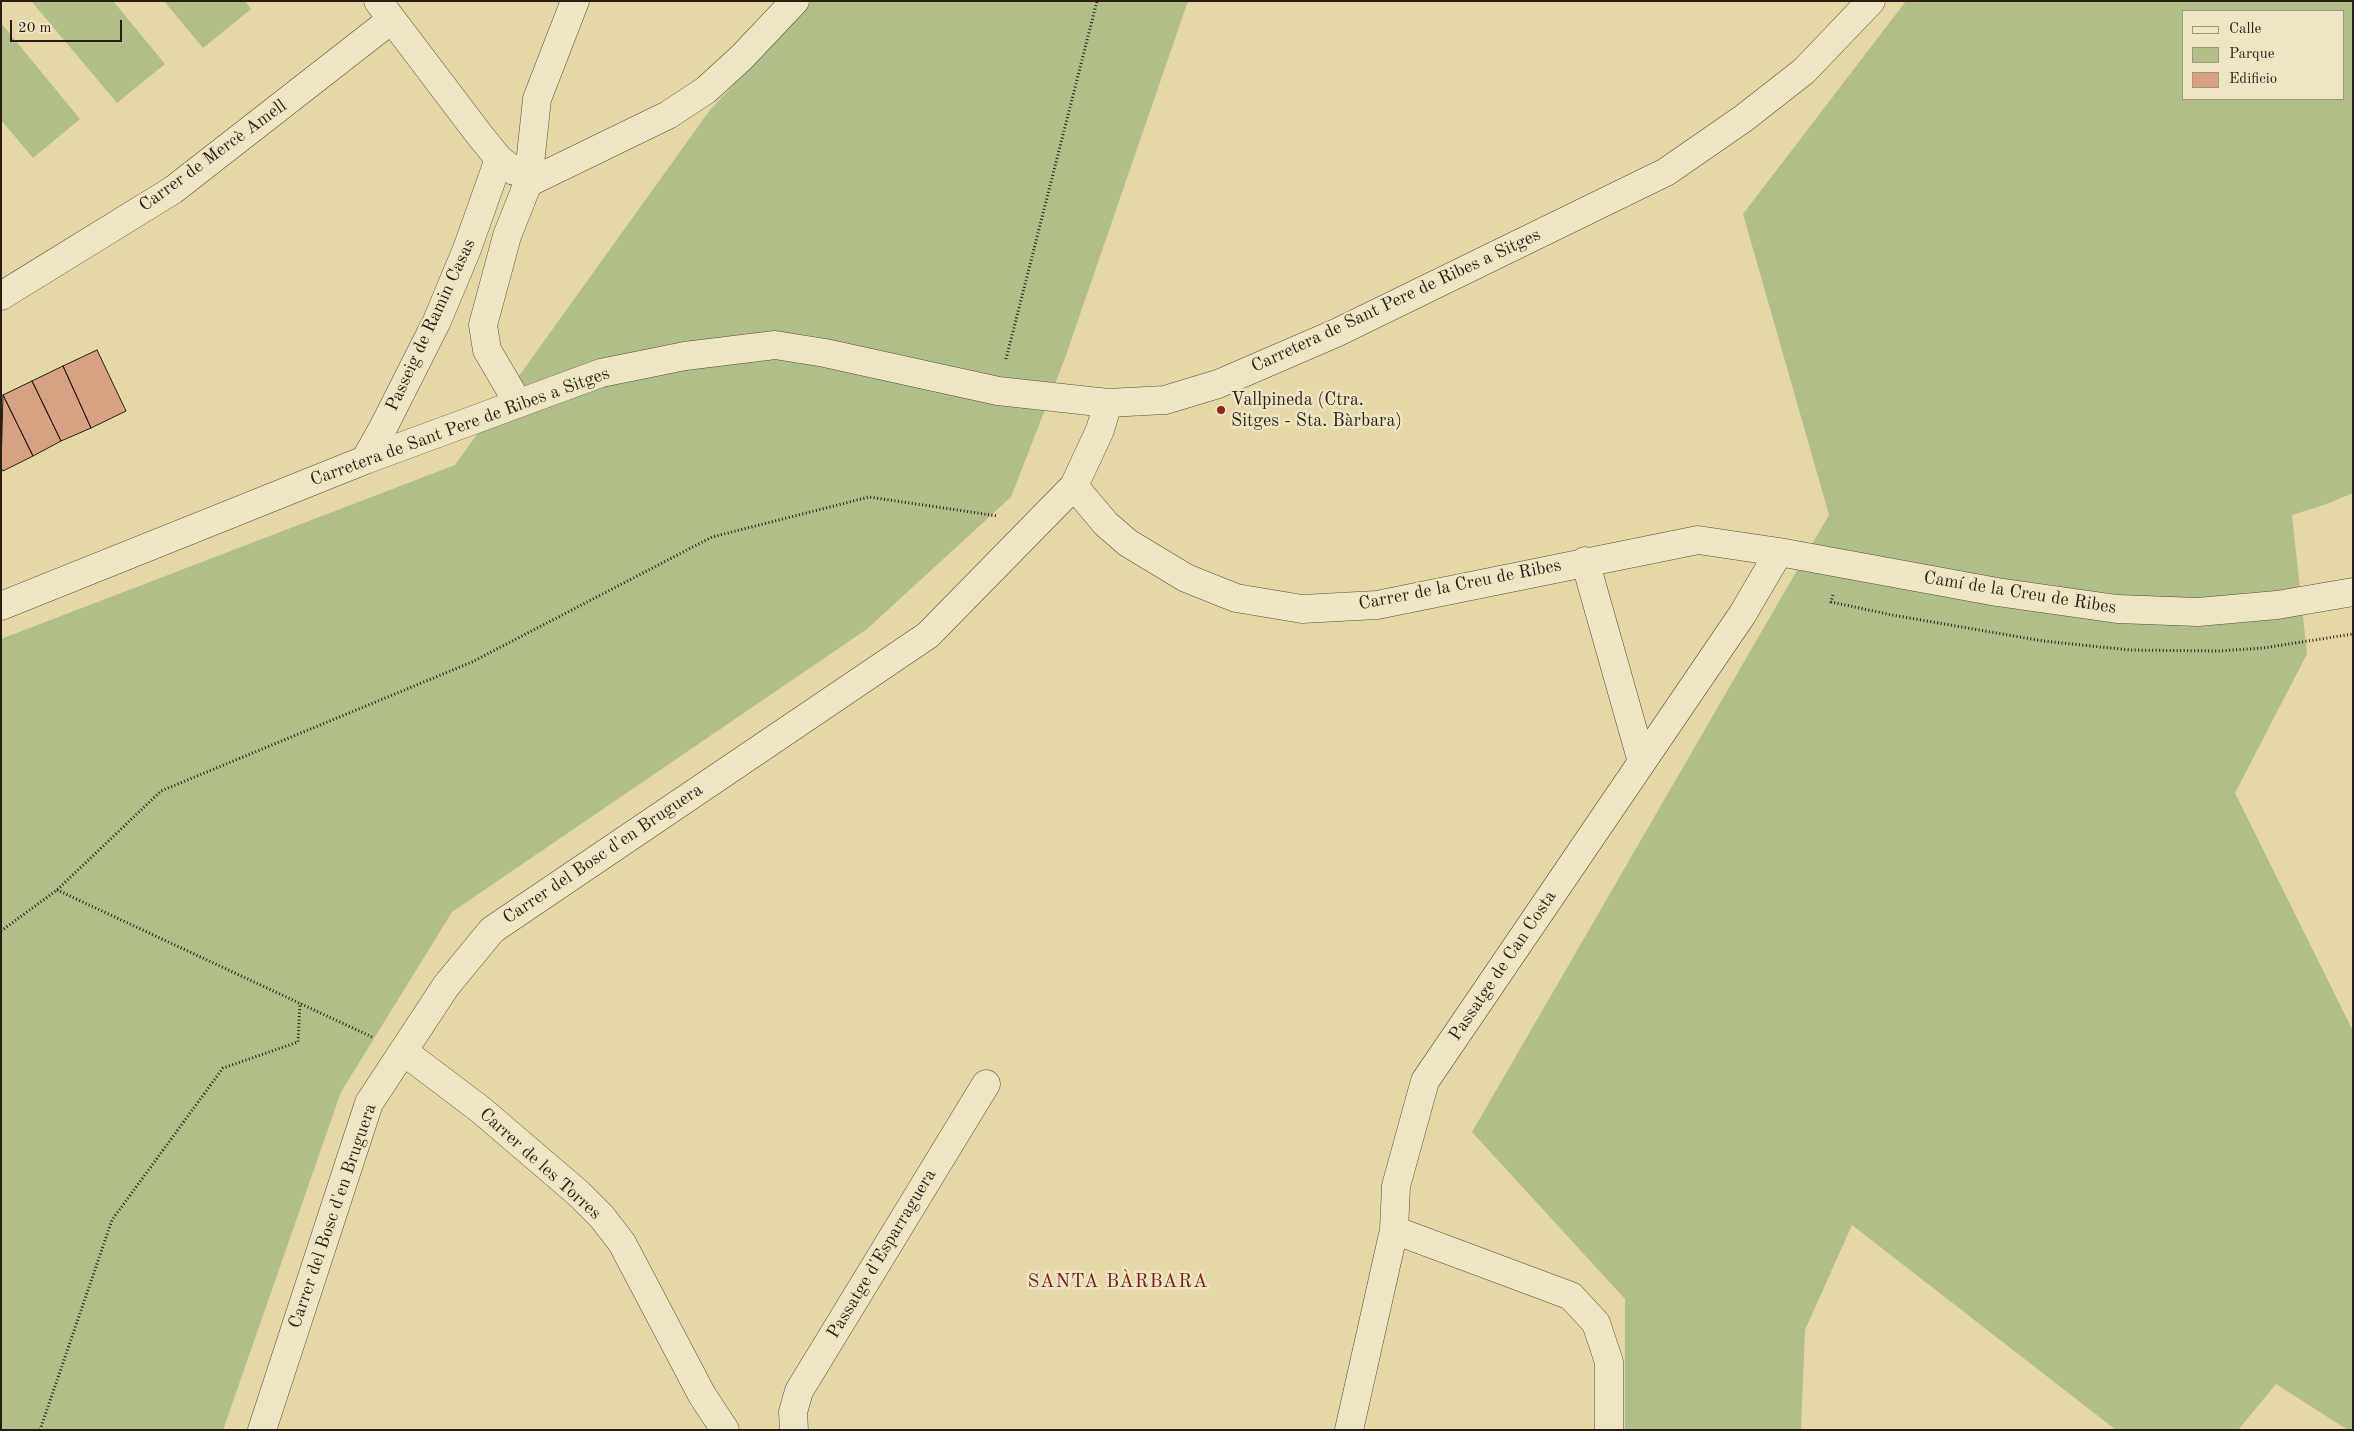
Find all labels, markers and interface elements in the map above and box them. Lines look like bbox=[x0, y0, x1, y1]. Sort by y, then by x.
scale bar bbox=[12, 10, 125, 42]
legend bbox=[2182, 10, 2344, 100]
text: 20 m bbox=[18, 21, 52, 36]
text: Calle bbox=[2229, 22, 2261, 37]
text: Parque bbox=[2229, 47, 2275, 62]
text: Edificio bbox=[2229, 72, 2277, 87]
street label: Carrer de Mercè Amell bbox=[135, 95, 291, 217]
street label: Carretera de Sant Pere de Ribes a Sitges bbox=[1248, 224, 1544, 378]
street label: Passeig de Ramin Casas bbox=[382, 235, 480, 415]
street label: Carretera de Sant Pere de Ribes a Sitges bbox=[307, 363, 613, 491]
place label: Vallpineda (Ctra. Sitges - Sta. Bàrbara) bbox=[1231, 389, 1402, 432]
marker: Vallpineda (Ctra. Sitges - Sta. Bàrbara) bbox=[1215, 404, 1227, 416]
street label: Carrer de la Creu de Ribes bbox=[1357, 555, 1563, 615]
street label: Camí de la Creu de Ribes bbox=[1922, 567, 2118, 619]
street label: Carrer del Bosc d'en Bruguera bbox=[499, 779, 707, 929]
street label: Passatge de Can Costa bbox=[1445, 887, 1561, 1045]
street label: Carrer del Bosc d'en Bruguera bbox=[284, 1101, 382, 1331]
street label: Carrer de les Torres bbox=[475, 1104, 605, 1224]
street label: Passatge d'Esparraguera bbox=[823, 1165, 941, 1343]
district label: SANTA BÀRBARA bbox=[1026, 1271, 1210, 1293]

